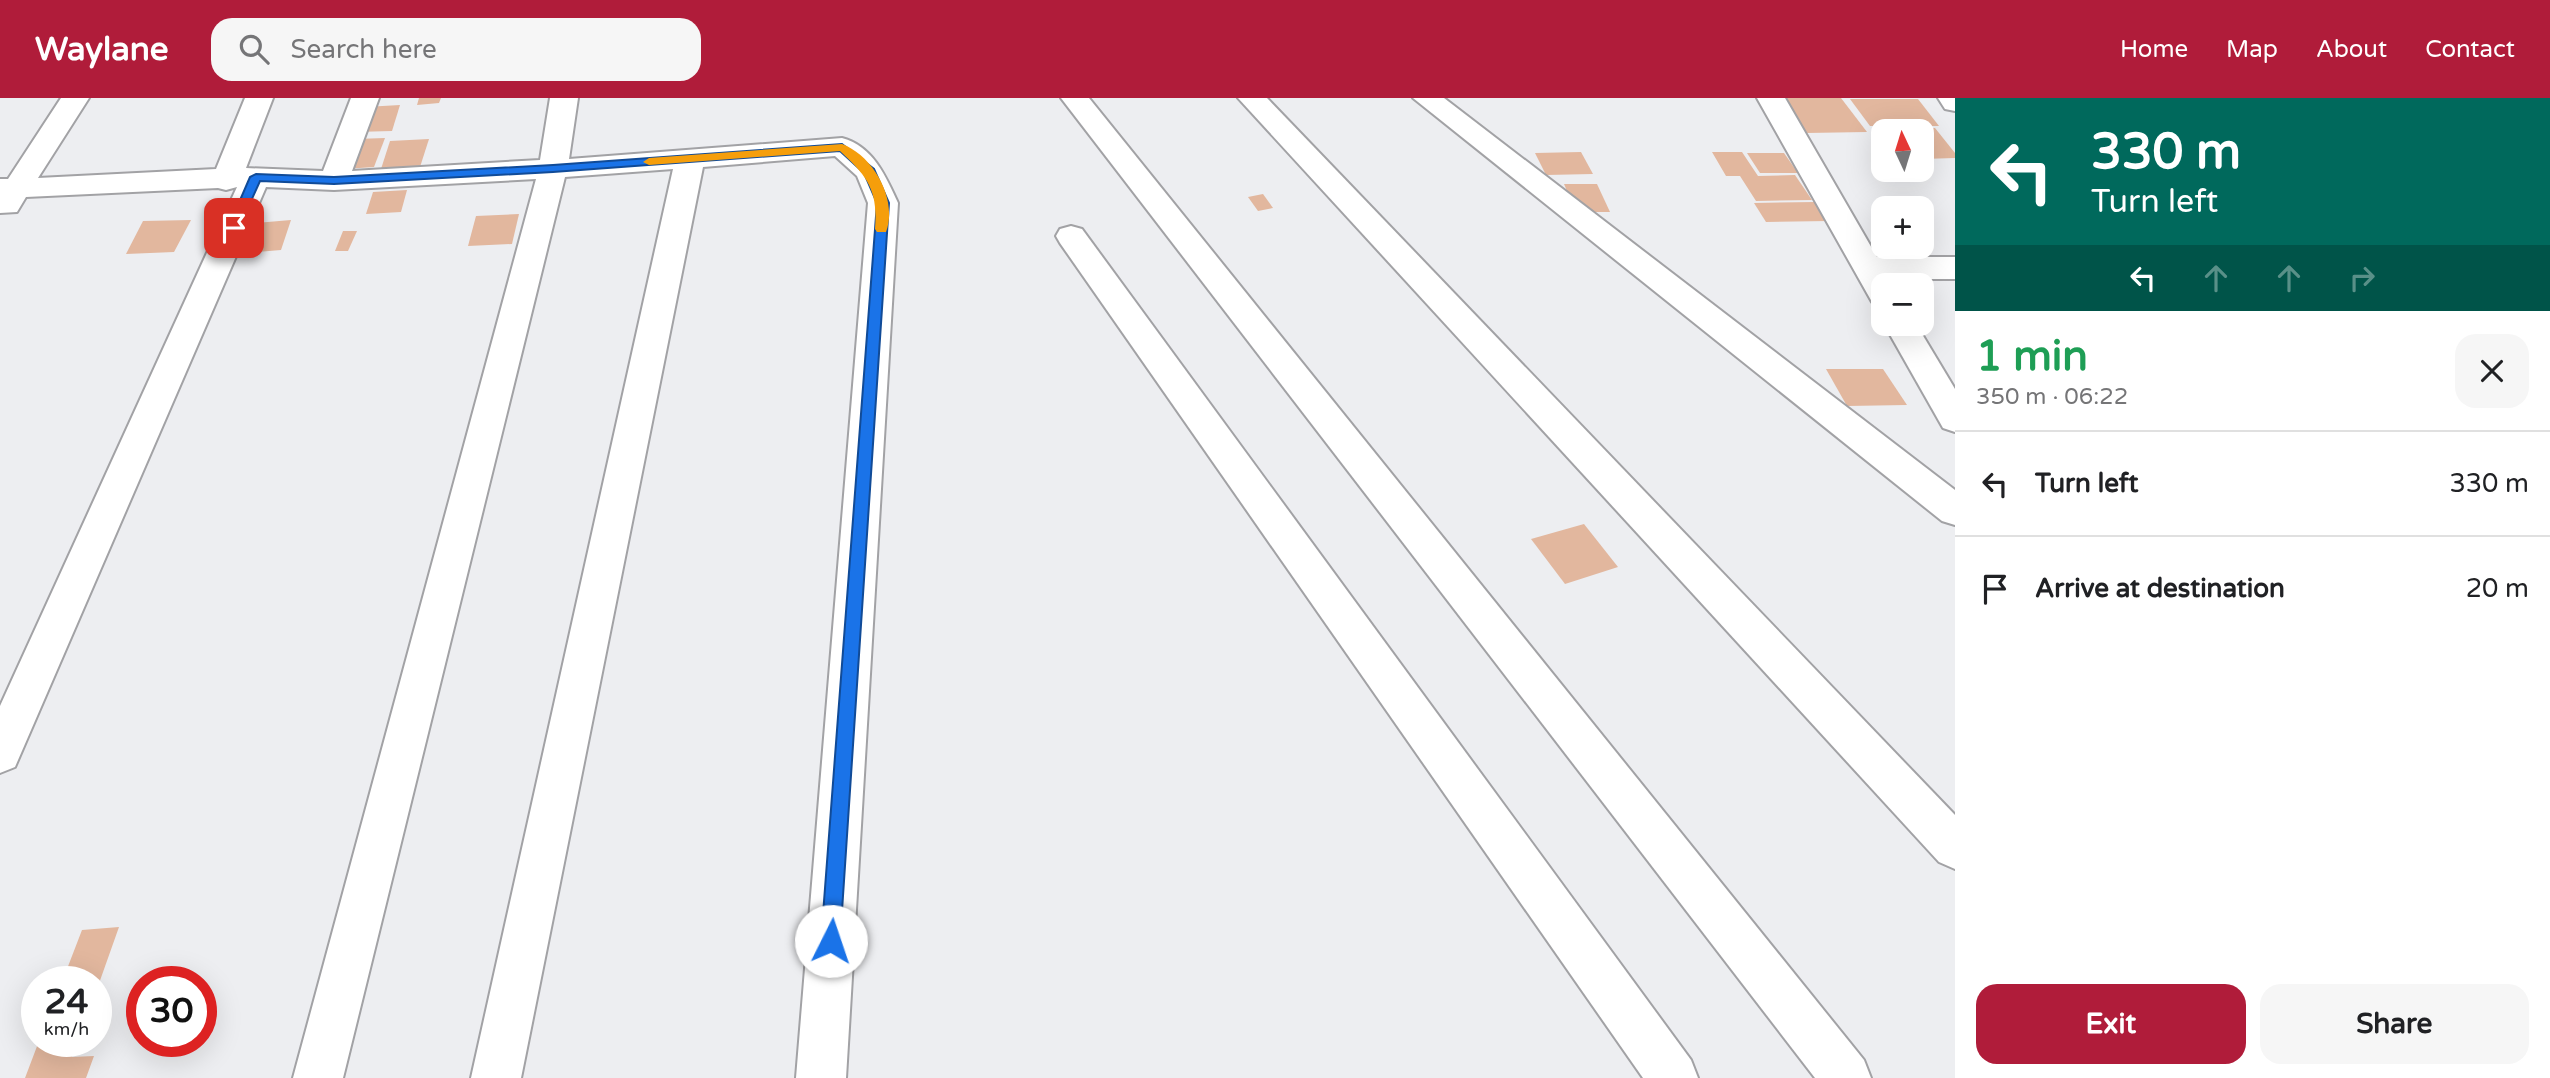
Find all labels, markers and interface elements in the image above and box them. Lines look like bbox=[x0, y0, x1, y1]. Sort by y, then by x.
search box bbox=[211, 18, 701, 81]
text: Waylane bbox=[35, 30, 169, 69]
icon: search bbox=[235, 30, 273, 68]
text: Search here bbox=[291, 34, 437, 65]
text: Home bbox=[2120, 35, 2188, 64]
text: Map bbox=[2226, 35, 2278, 64]
text: About bbox=[2316, 35, 2387, 64]
text: Contact bbox=[2425, 35, 2515, 64]
north arrow bbox=[1871, 119, 1934, 182]
map controls bbox=[1871, 119, 1934, 336]
text: 330 m bbox=[2091, 123, 2241, 182]
icon: left bbox=[1976, 126, 2067, 217]
text: Turn left bbox=[2091, 183, 2218, 221]
button: + bbox=[1871, 196, 1934, 259]
pin bbox=[204, 198, 264, 258]
icon: arrive bbox=[215, 209, 253, 247]
icon: left bbox=[2124, 259, 2162, 297]
icon: ahead bbox=[2197, 259, 2235, 297]
icon: ahead bbox=[2270, 259, 2308, 297]
icon: right bbox=[2343, 259, 2381, 297]
button: − bbox=[1871, 273, 1934, 336]
text: 1 min bbox=[1976, 331, 2088, 382]
button: close bbox=[2455, 334, 2529, 408]
text: 350 m · 06:22 bbox=[1976, 383, 2128, 411]
icon: left bbox=[1976, 465, 2014, 503]
text: Turn left bbox=[2035, 468, 2138, 499]
text: 330 m bbox=[2449, 468, 2529, 499]
icon: arrive bbox=[1976, 570, 2014, 608]
text: Arrive at destination bbox=[2035, 573, 2285, 604]
text: 20 m bbox=[2466, 573, 2529, 604]
position arrow bbox=[794, 904, 868, 978]
speed limit sign: 30 bbox=[126, 966, 217, 1057]
text: 24 bbox=[45, 981, 88, 1023]
button: Exit bbox=[1976, 984, 2246, 1064]
button: Share bbox=[2260, 984, 2529, 1064]
text: km/h bbox=[44, 1018, 89, 1040]

